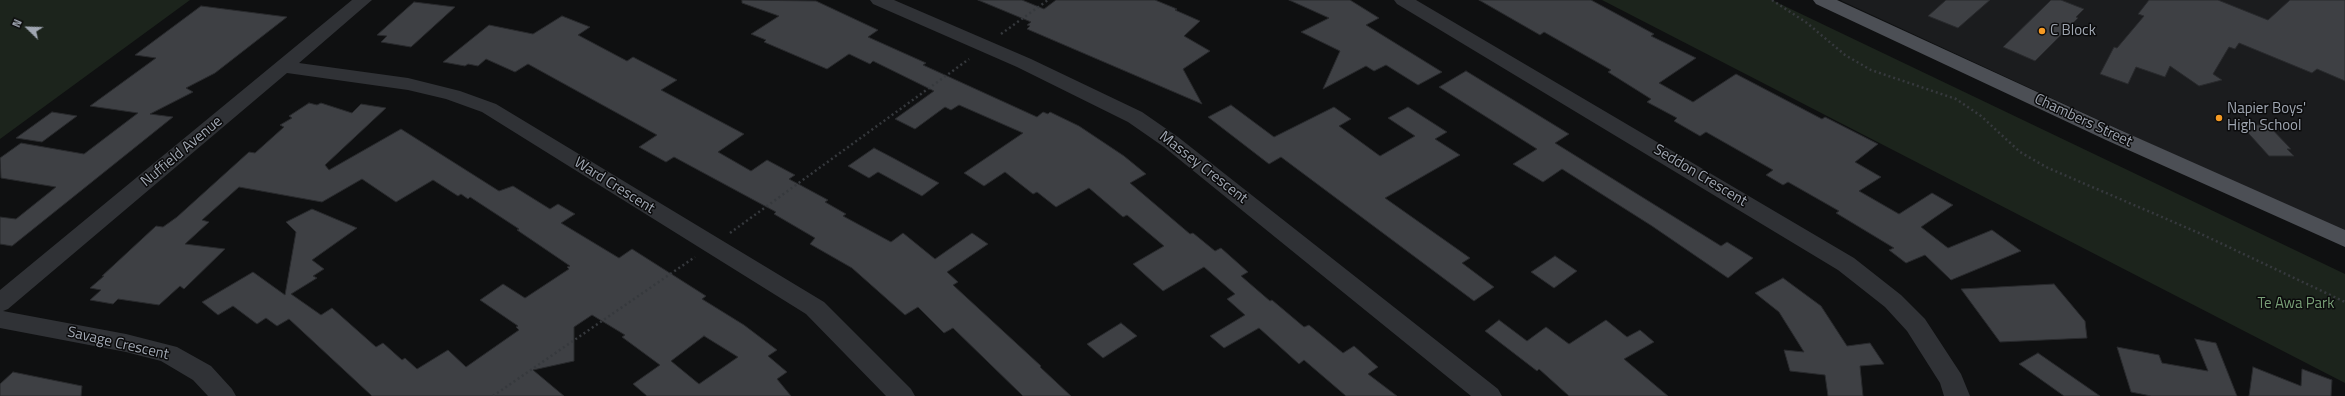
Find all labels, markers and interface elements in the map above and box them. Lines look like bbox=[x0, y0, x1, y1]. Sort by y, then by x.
north arrow bbox=[8, 8, 48, 48]
text: N bbox=[8, 17, 26, 30]
place label: C Block bbox=[2050, 22, 2096, 40]
marker: C Block bbox=[2037, 26, 2047, 36]
street label: Chambers Street bbox=[2031, 90, 2135, 152]
place label: Napier Boys' High School bbox=[2227, 100, 2306, 135]
street label: Nuffield Avenue bbox=[138, 113, 226, 191]
marker: Napier Boys' High School bbox=[2214, 113, 2224, 123]
street label: Massey Crescent bbox=[1155, 128, 1251, 208]
street label: Seddon Crescent bbox=[1650, 141, 1750, 211]
street label: Ward Crescent bbox=[570, 154, 658, 218]
park label: Te Awa Park bbox=[2258, 295, 2334, 313]
street label: Savage Crescent bbox=[65, 324, 171, 364]

